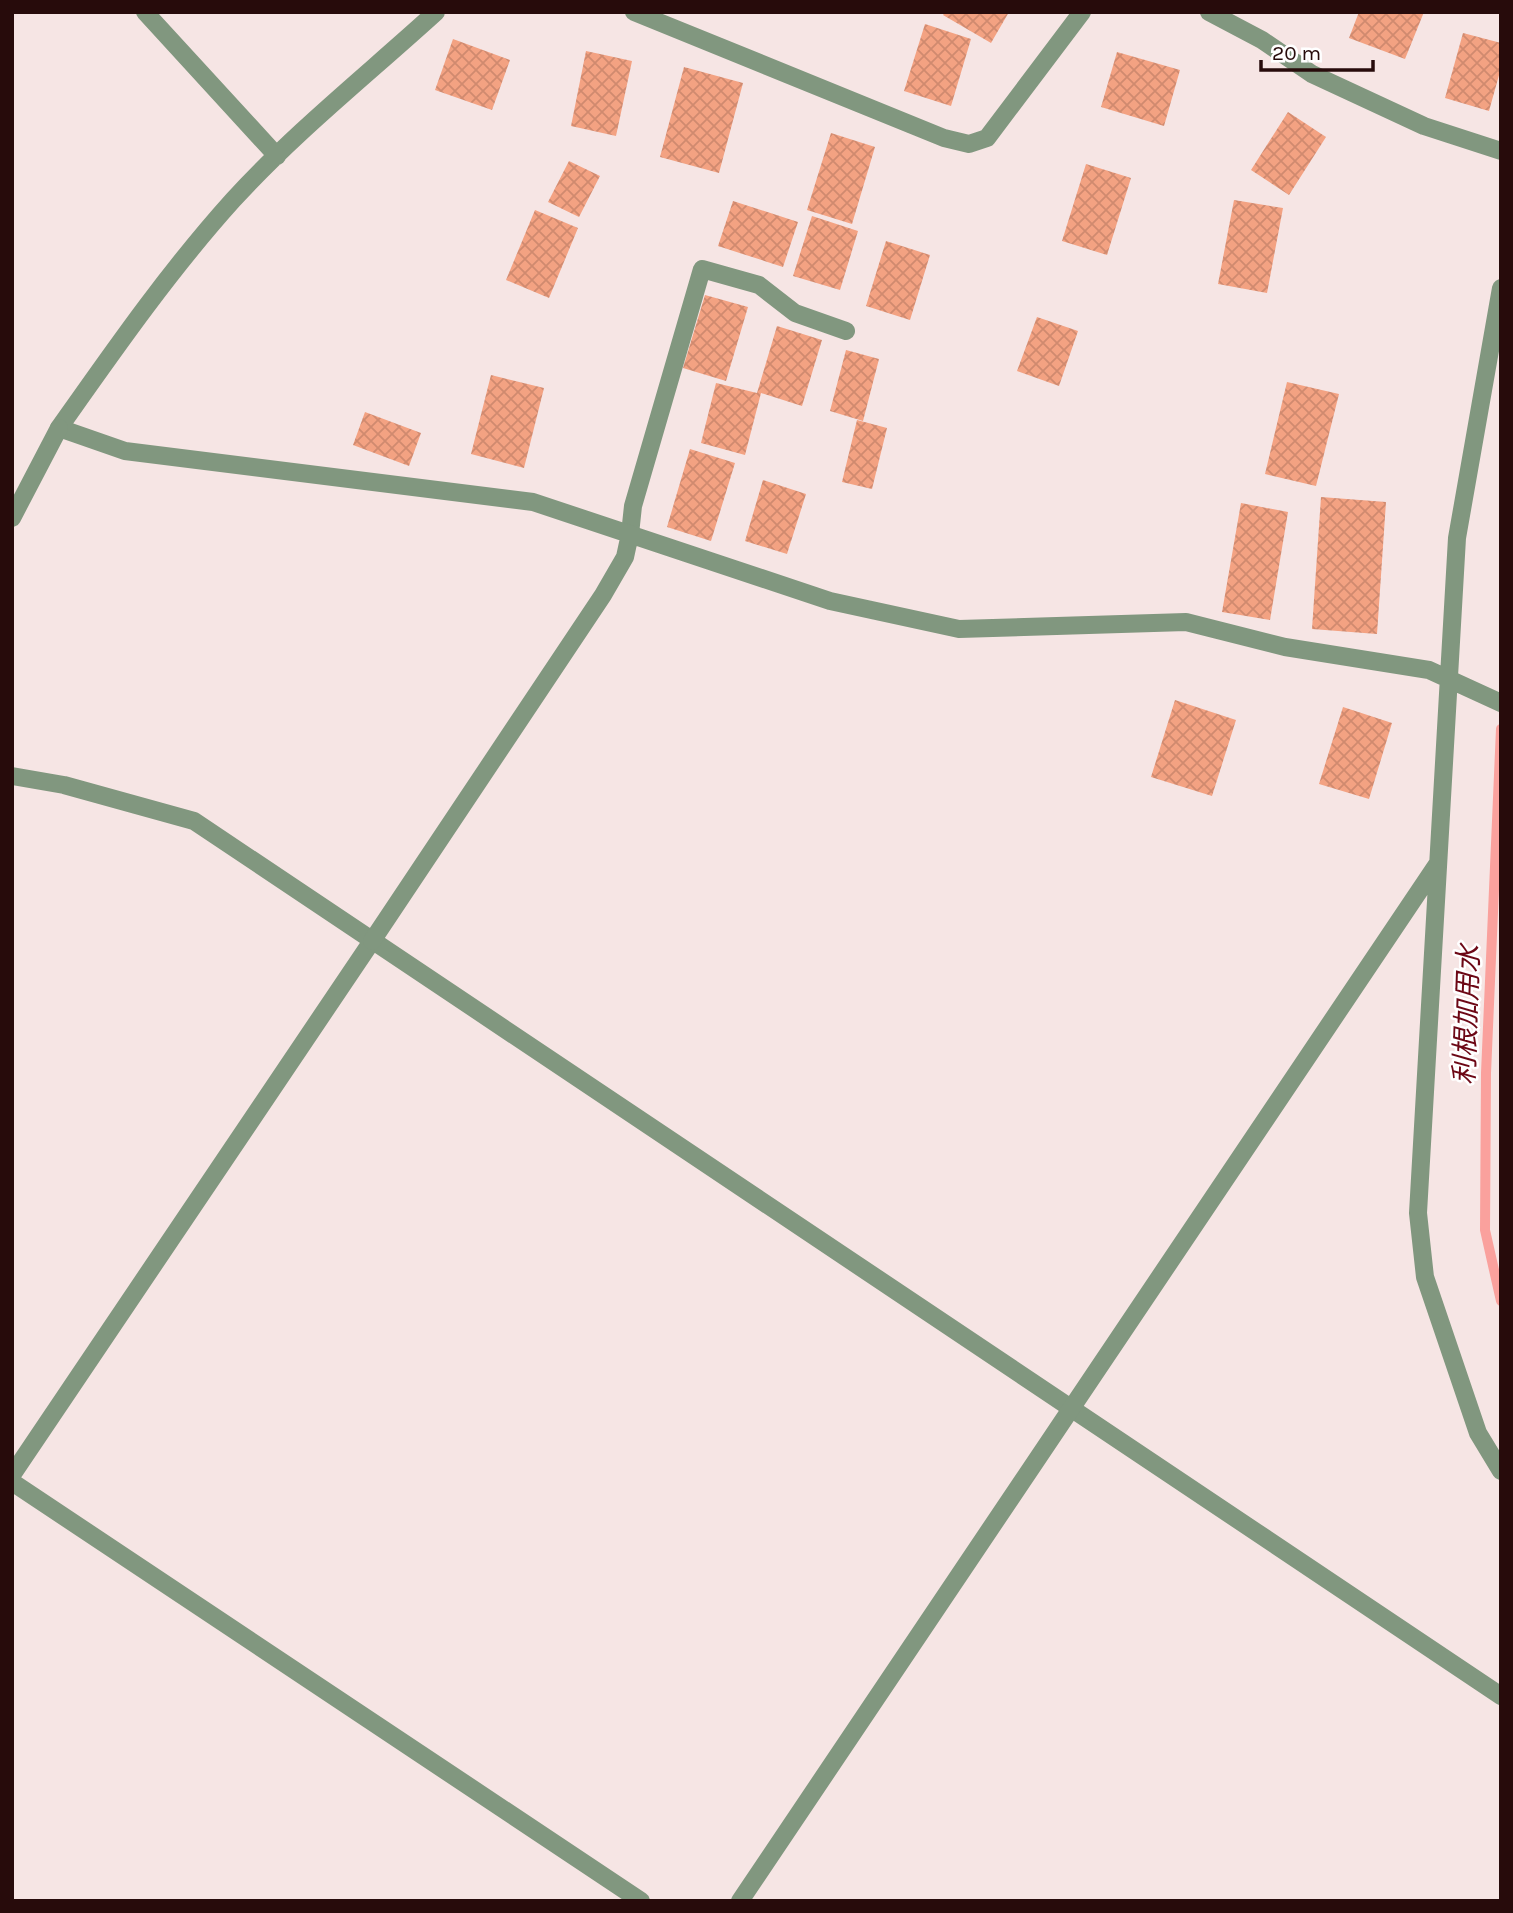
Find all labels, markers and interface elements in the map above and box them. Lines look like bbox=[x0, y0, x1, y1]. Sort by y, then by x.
scale bar bbox=[1261, 28, 1373, 72]
text: 20 m bbox=[1272, 41, 1321, 65]
water label: 利根加用水 bbox=[1448, 941, 1486, 1086]

